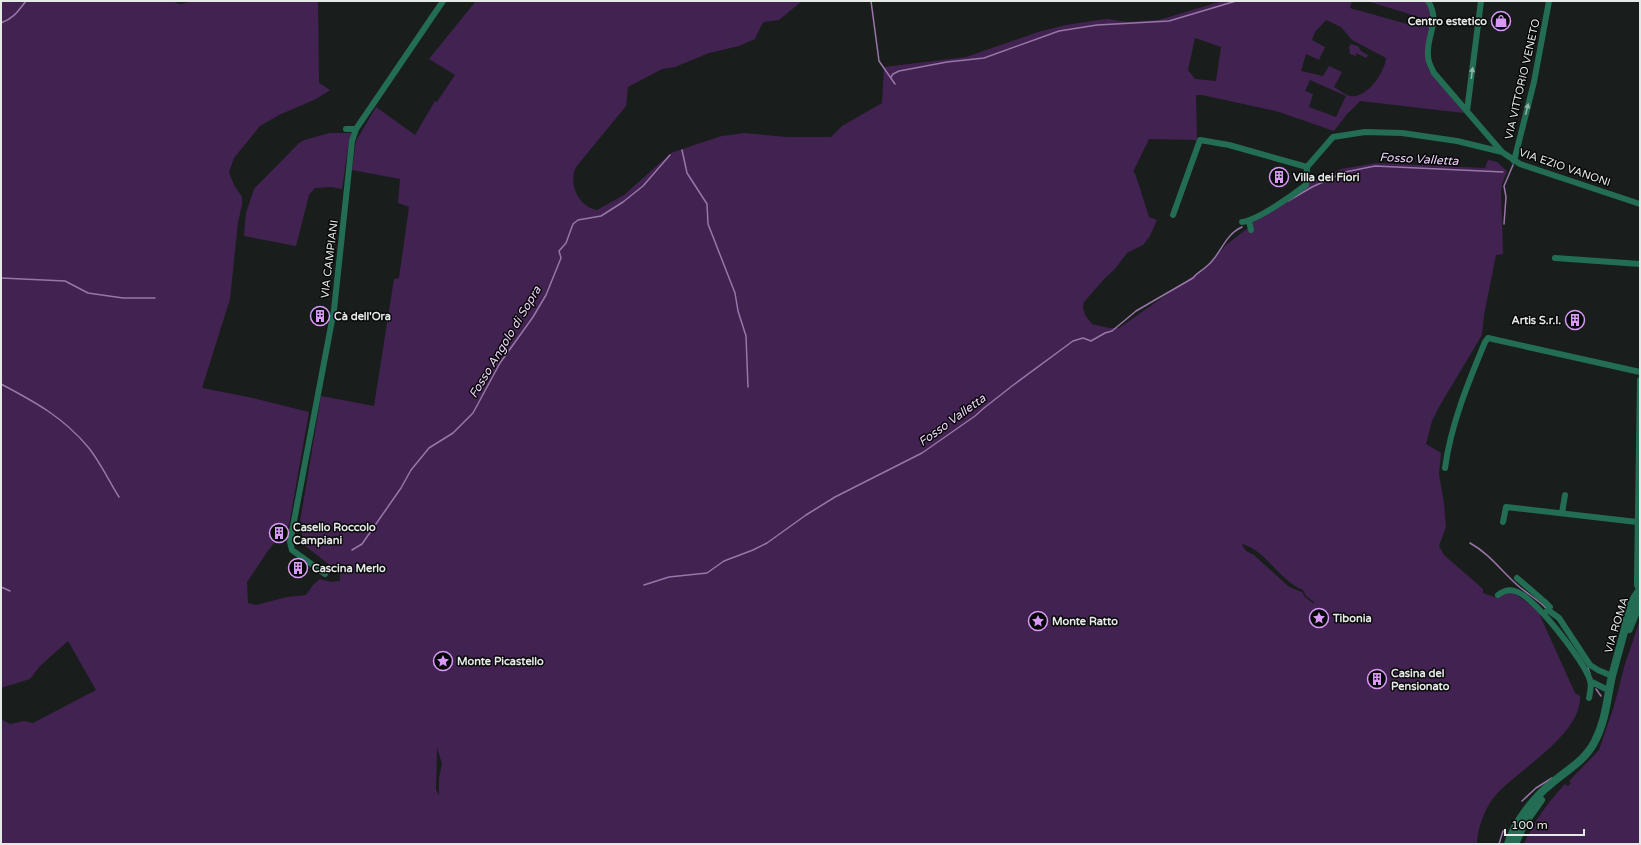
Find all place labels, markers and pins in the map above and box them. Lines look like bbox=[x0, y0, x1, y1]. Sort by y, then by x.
shop icon: Centro estetico bbox=[1490, 10, 1512, 32]
place label: Centro estetico bbox=[1408, 15, 1487, 28]
building icon: Villa dei Fiori bbox=[1268, 166, 1290, 188]
place label: Villa dei Fiori bbox=[1293, 171, 1360, 184]
building icon: Cà dell'Ora bbox=[309, 305, 331, 327]
building icon: Artis S.r.l. bbox=[1564, 309, 1586, 331]
place label: Cà dell'Ora bbox=[334, 310, 391, 323]
place label: Artis S.r.l. bbox=[1512, 314, 1561, 327]
place label: Casello Roccolo Campiani bbox=[293, 521, 376, 548]
building icon: Casello Roccolo Campiani bbox=[268, 522, 290, 544]
building icon: Cascina Merlo bbox=[287, 557, 309, 579]
place label: Cascina Merlo bbox=[312, 562, 386, 575]
place icon: Tibonia bbox=[1308, 607, 1330, 629]
place icon: Monte Ratto bbox=[1027, 610, 1049, 632]
place label: Tibonia bbox=[1332, 612, 1372, 625]
place label: Monte Ratto bbox=[1052, 615, 1118, 628]
place icon: Monte Picastello bbox=[432, 650, 454, 672]
place label: Monte Picastello bbox=[457, 655, 544, 668]
place label: Casina del Pensionato bbox=[1391, 667, 1450, 693]
building icon: Casina del Pensionato bbox=[1366, 668, 1388, 690]

